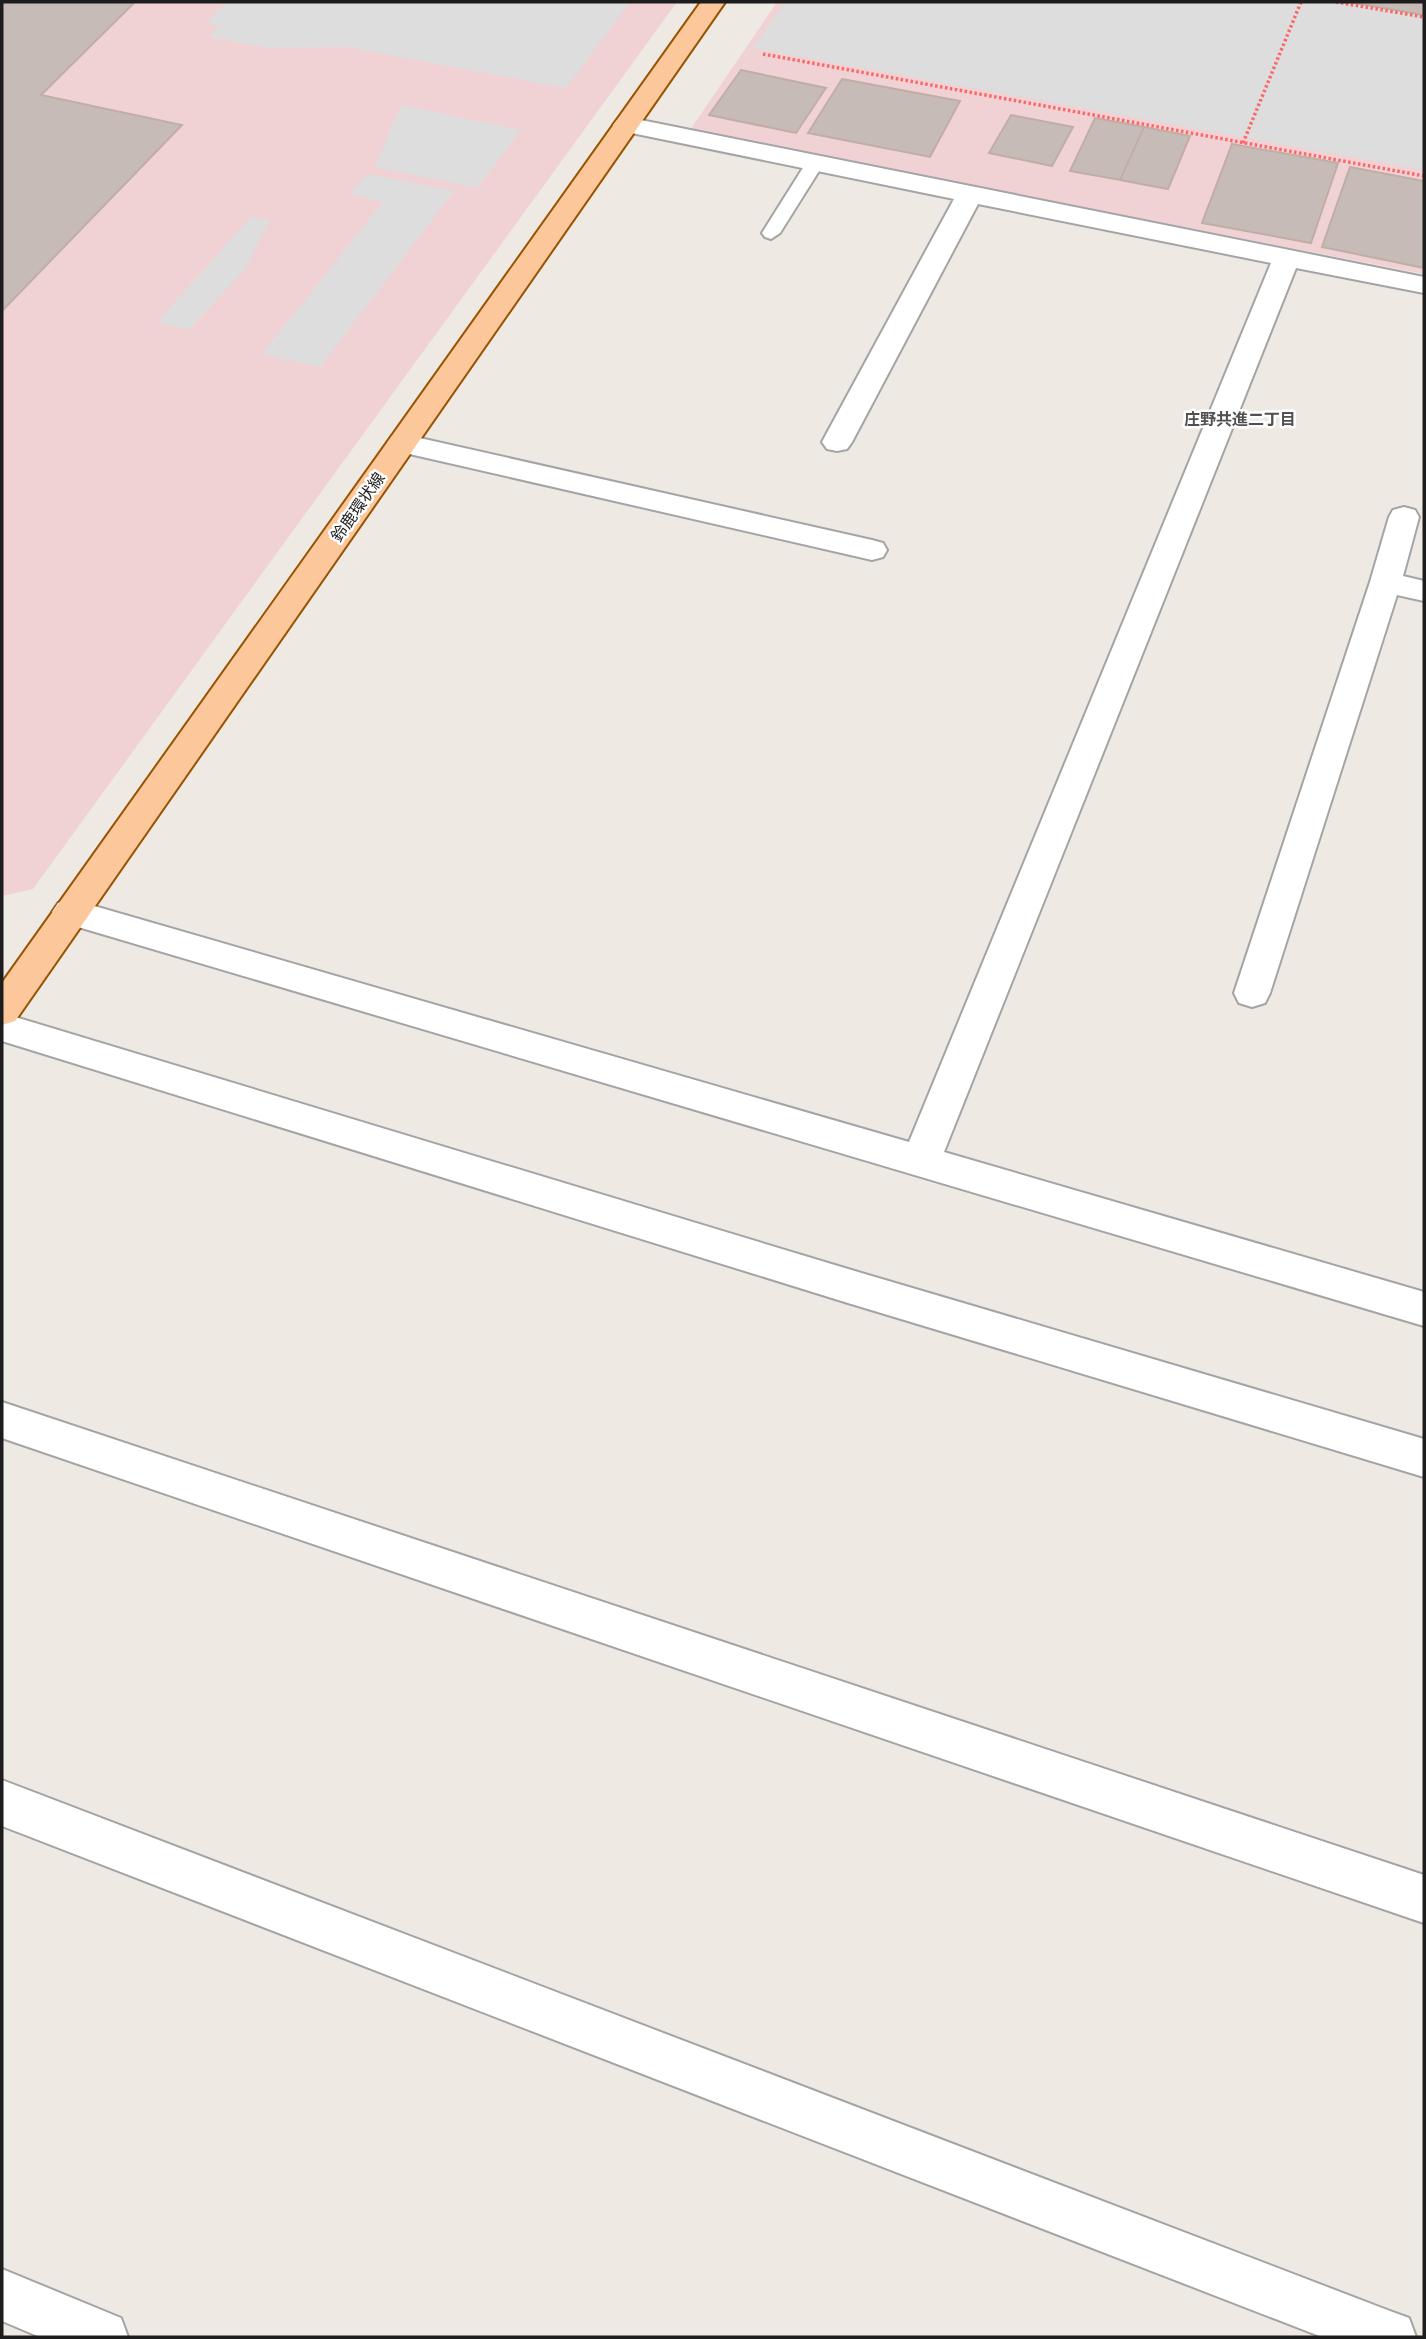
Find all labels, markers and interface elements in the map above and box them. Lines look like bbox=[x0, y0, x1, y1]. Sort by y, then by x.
district label: 庄野共進二丁目 bbox=[1184, 410, 1296, 429]
street label: 鈴鹿環状線 bbox=[327, 469, 389, 545]

